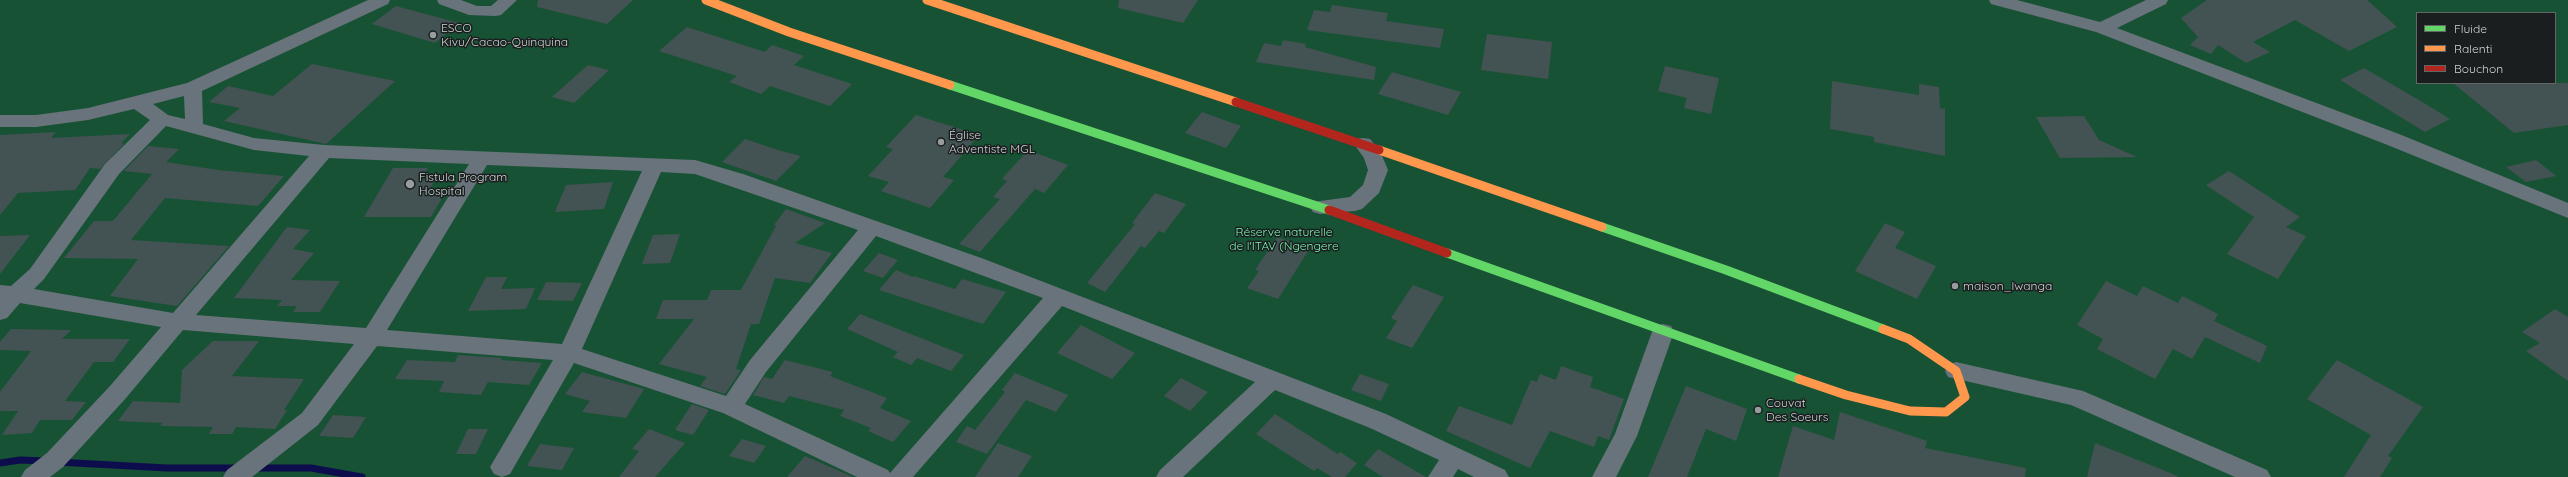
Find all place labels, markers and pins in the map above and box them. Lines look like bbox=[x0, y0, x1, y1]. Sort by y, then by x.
place label: ESCO Kivu/Cacao-Quinquina bbox=[441, 21, 568, 49]
marker: ESCO Kivu/Cacao-Quinquina bbox=[428, 30, 438, 40]
place label: Église Adventiste MGL bbox=[949, 128, 1035, 156]
marker: Église Adventiste MGL bbox=[936, 137, 946, 147]
place label: Fistula Program Hospital bbox=[419, 170, 507, 198]
marker: Fistula Program Hospital bbox=[404, 178, 416, 190]
place label: maison_lwanga bbox=[1963, 279, 2052, 293]
marker: maison_lwanga bbox=[1950, 281, 1960, 291]
place label: Couvat Des Soeurs bbox=[1766, 396, 1828, 424]
marker: Couvat Des Soeurs bbox=[1753, 405, 1763, 415]

